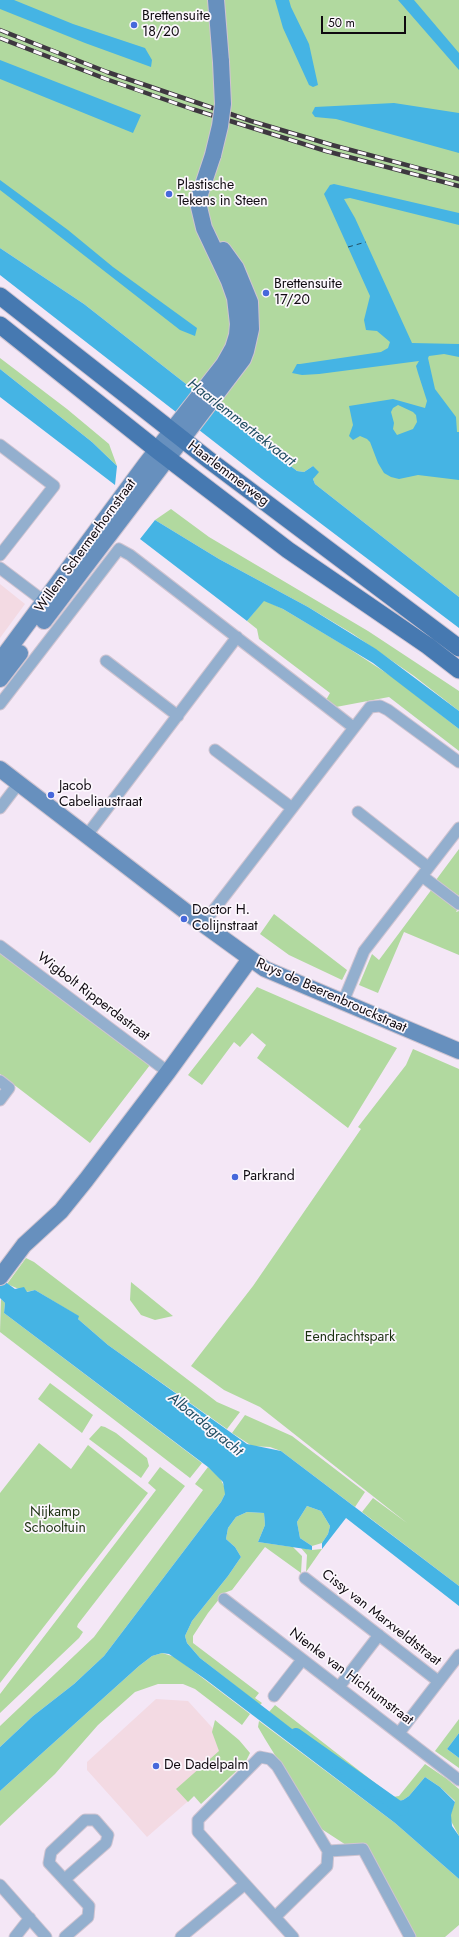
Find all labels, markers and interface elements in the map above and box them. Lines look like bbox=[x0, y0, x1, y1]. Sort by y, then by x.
scale bar bbox=[323, 8, 408, 34]
place label: Brettensuite 18/20 bbox=[142, 9, 210, 42]
text: 50 m bbox=[328, 14, 355, 32]
marker: Brettensuite 18/20 bbox=[129, 20, 139, 30]
place label: Plastische Tekens in Steen bbox=[177, 178, 268, 210]
marker: Plastische Tekens in Steen bbox=[164, 189, 174, 199]
place label: Brettensuite 17/20 bbox=[274, 277, 342, 310]
marker: Brettensuite 17/20 bbox=[261, 288, 271, 298]
water label: Haarlemmertrekvaart bbox=[183, 375, 299, 471]
street label: Haarlemmerweg bbox=[184, 438, 272, 510]
street label: Willem Schermerhornstraat bbox=[32, 476, 140, 616]
place label: Jacob Cabeliaustraat bbox=[59, 779, 142, 812]
marker: Jacob Cabeliaustraat bbox=[46, 790, 56, 800]
place label: Doctor H. Colijnstraat bbox=[192, 903, 258, 936]
marker: Doctor H. Colijnstraat bbox=[179, 914, 189, 924]
street label: Wigbolt Ripperdastraat bbox=[33, 949, 153, 1045]
street label: Ruys de Beerenbrouckstraat bbox=[253, 955, 409, 1037]
place label: Parkrand bbox=[243, 1169, 295, 1185]
marker: Parkrand bbox=[230, 1172, 240, 1182]
park label: Eendrachtspark bbox=[305, 1330, 395, 1346]
water label: Albardagracht bbox=[164, 1389, 246, 1461]
park label: Nijkamp Schooltuin bbox=[24, 1505, 86, 1538]
street label: Cissy van Marxveldtstraat bbox=[318, 1566, 444, 1670]
street label: Nienke van Hichtumstraat bbox=[286, 1625, 416, 1729]
place label: De Dadelpalm bbox=[164, 1758, 248, 1774]
marker: De Dadelpalm bbox=[151, 1761, 161, 1771]

